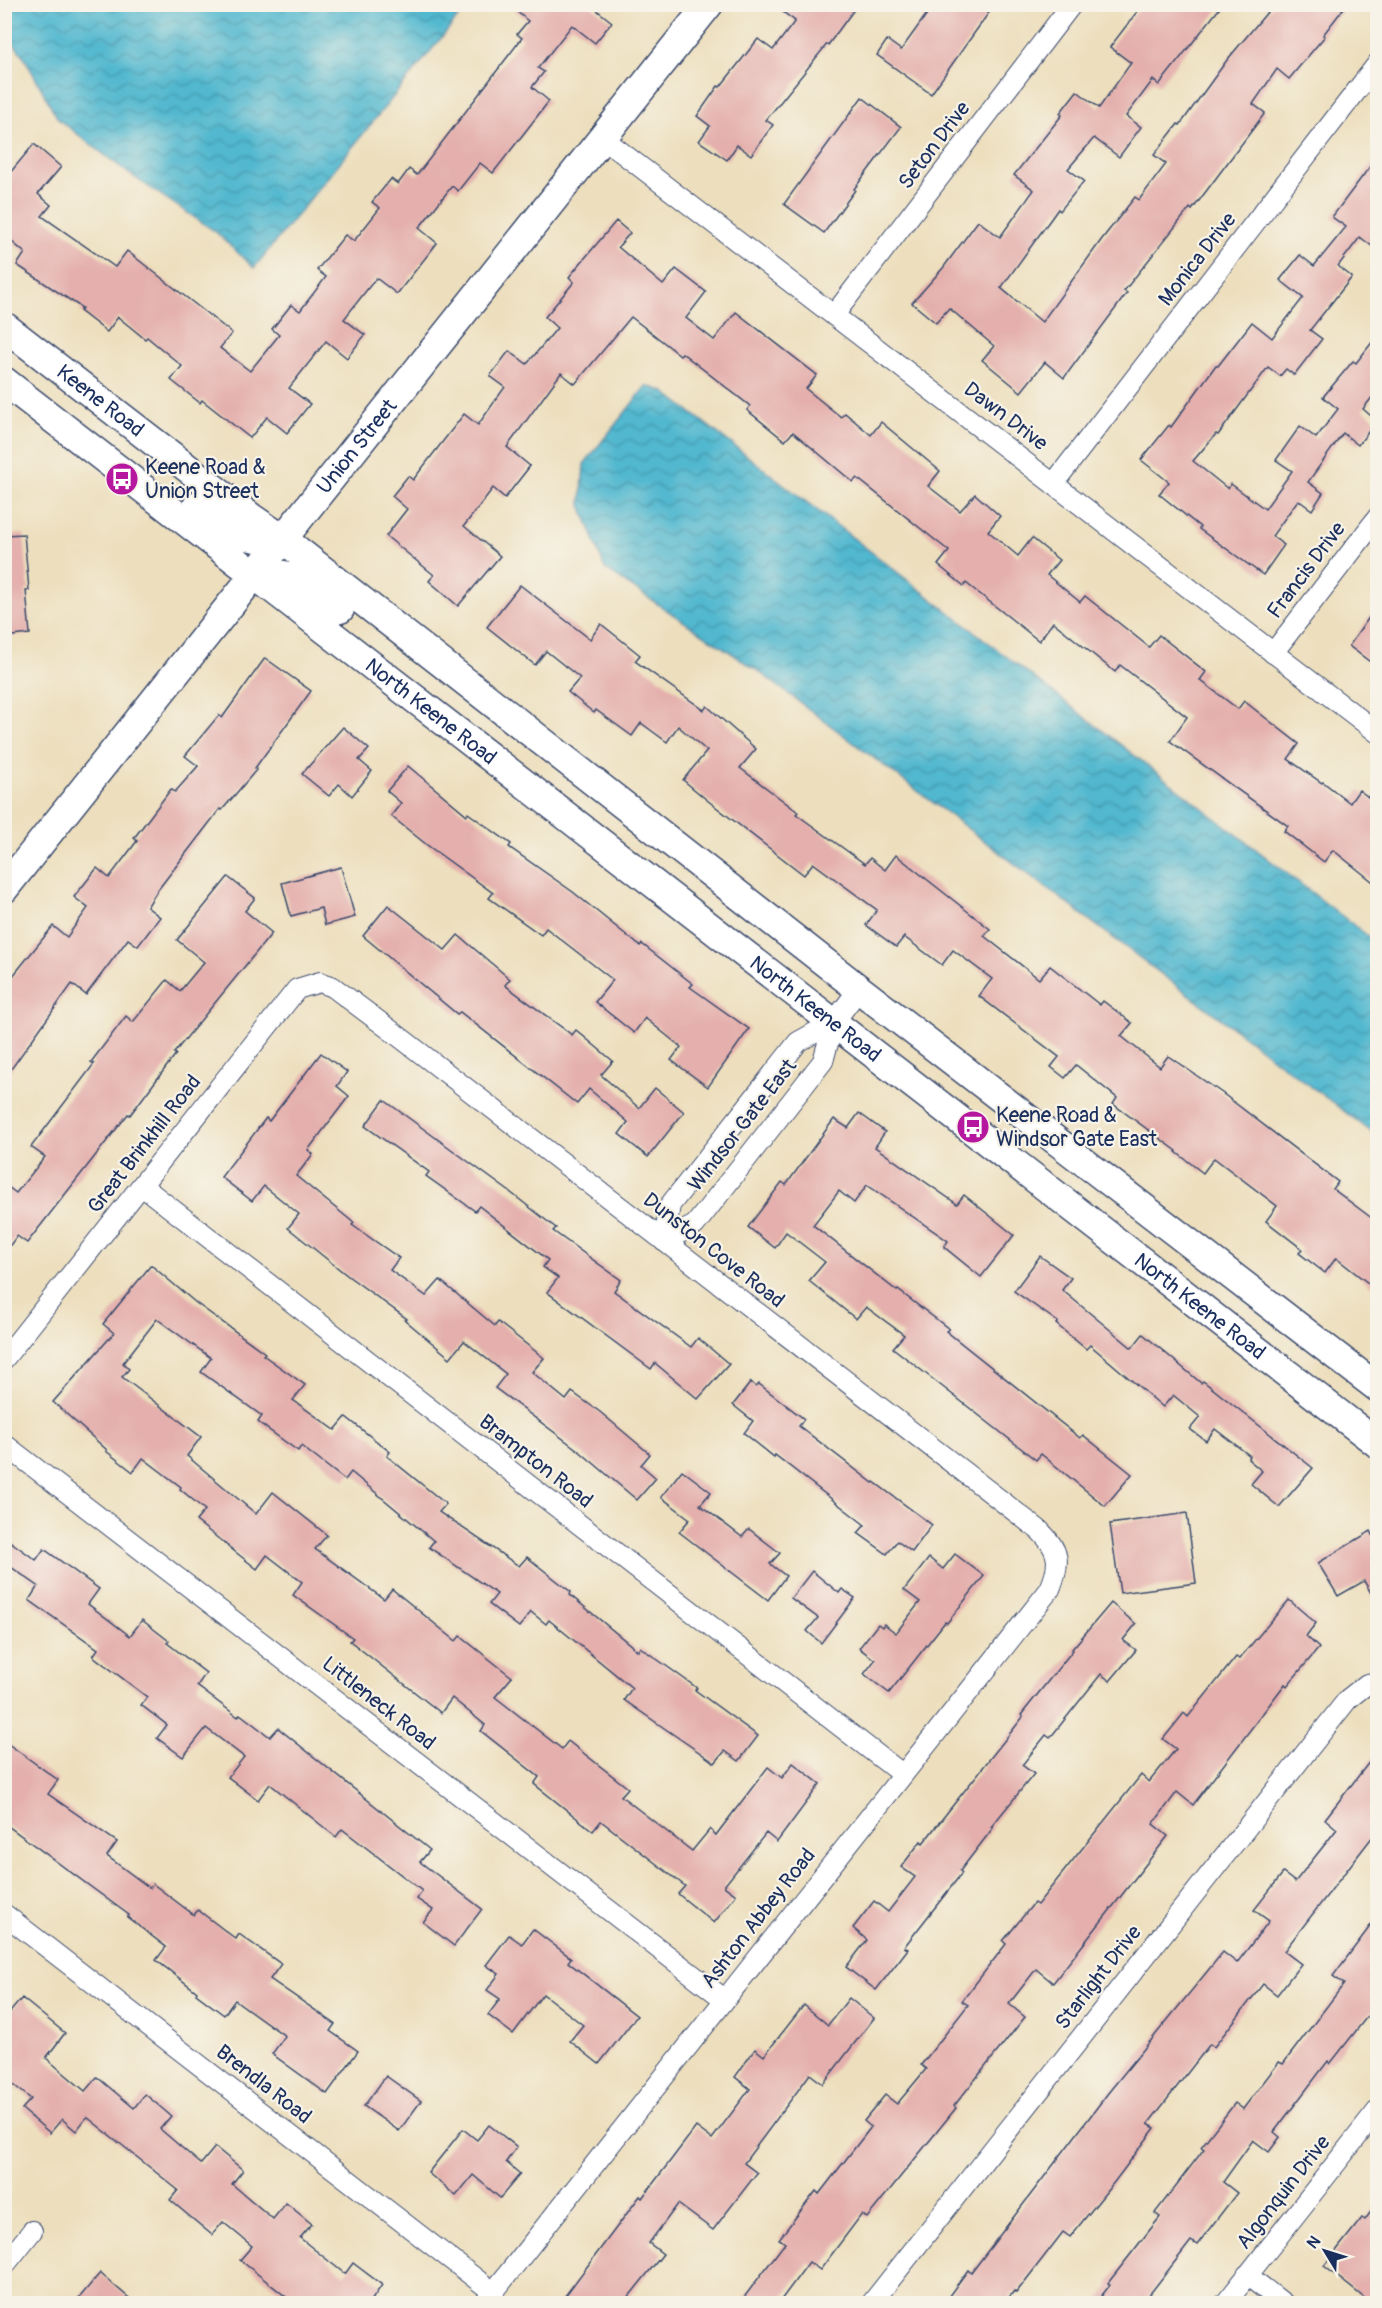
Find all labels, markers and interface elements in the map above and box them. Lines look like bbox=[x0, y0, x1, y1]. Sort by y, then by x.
street label: Seton Drive bbox=[893, 95, 977, 195]
street label: Monica Drive bbox=[1152, 207, 1243, 312]
street label: Keene Road bbox=[51, 359, 149, 443]
street label: Dawn Drive bbox=[958, 376, 1054, 457]
street label: Union Street bbox=[311, 393, 403, 500]
place label: Keene Road & Union Street bbox=[145, 454, 266, 505]
bus stop icon: Keene Road & Union Street bbox=[104, 461, 140, 497]
street label: Francis Drive bbox=[1261, 516, 1352, 624]
street label: North Keene Road bbox=[360, 652, 502, 771]
street label: North Keene Road bbox=[744, 950, 886, 1069]
street label: Windsor Gate East bbox=[682, 1053, 803, 1197]
street label: Great Brinkhill Road bbox=[82, 1069, 207, 1219]
place label: Keene Road & Windsor Gate East bbox=[996, 1102, 1158, 1153]
bus stop icon: Keene Road & Windsor Gate East bbox=[955, 1109, 991, 1145]
street label: Dunston Cove Road bbox=[638, 1187, 790, 1314]
street label: North Keene Road bbox=[1128, 1247, 1271, 1366]
street label: Brampton Road bbox=[473, 1409, 598, 1514]
street label: Littleneck Road bbox=[316, 1651, 441, 1756]
street label: Ashton Abbey Road bbox=[695, 1843, 822, 1994]
street label: Starlight Drive bbox=[1049, 1919, 1148, 2035]
street label: Brendla Road bbox=[211, 2039, 317, 2130]
street label: Algonquin Drive bbox=[1230, 2129, 1337, 2255]
north arrow bbox=[1295, 2221, 1355, 2281]
text: N bbox=[1303, 2232, 1325, 2253]

